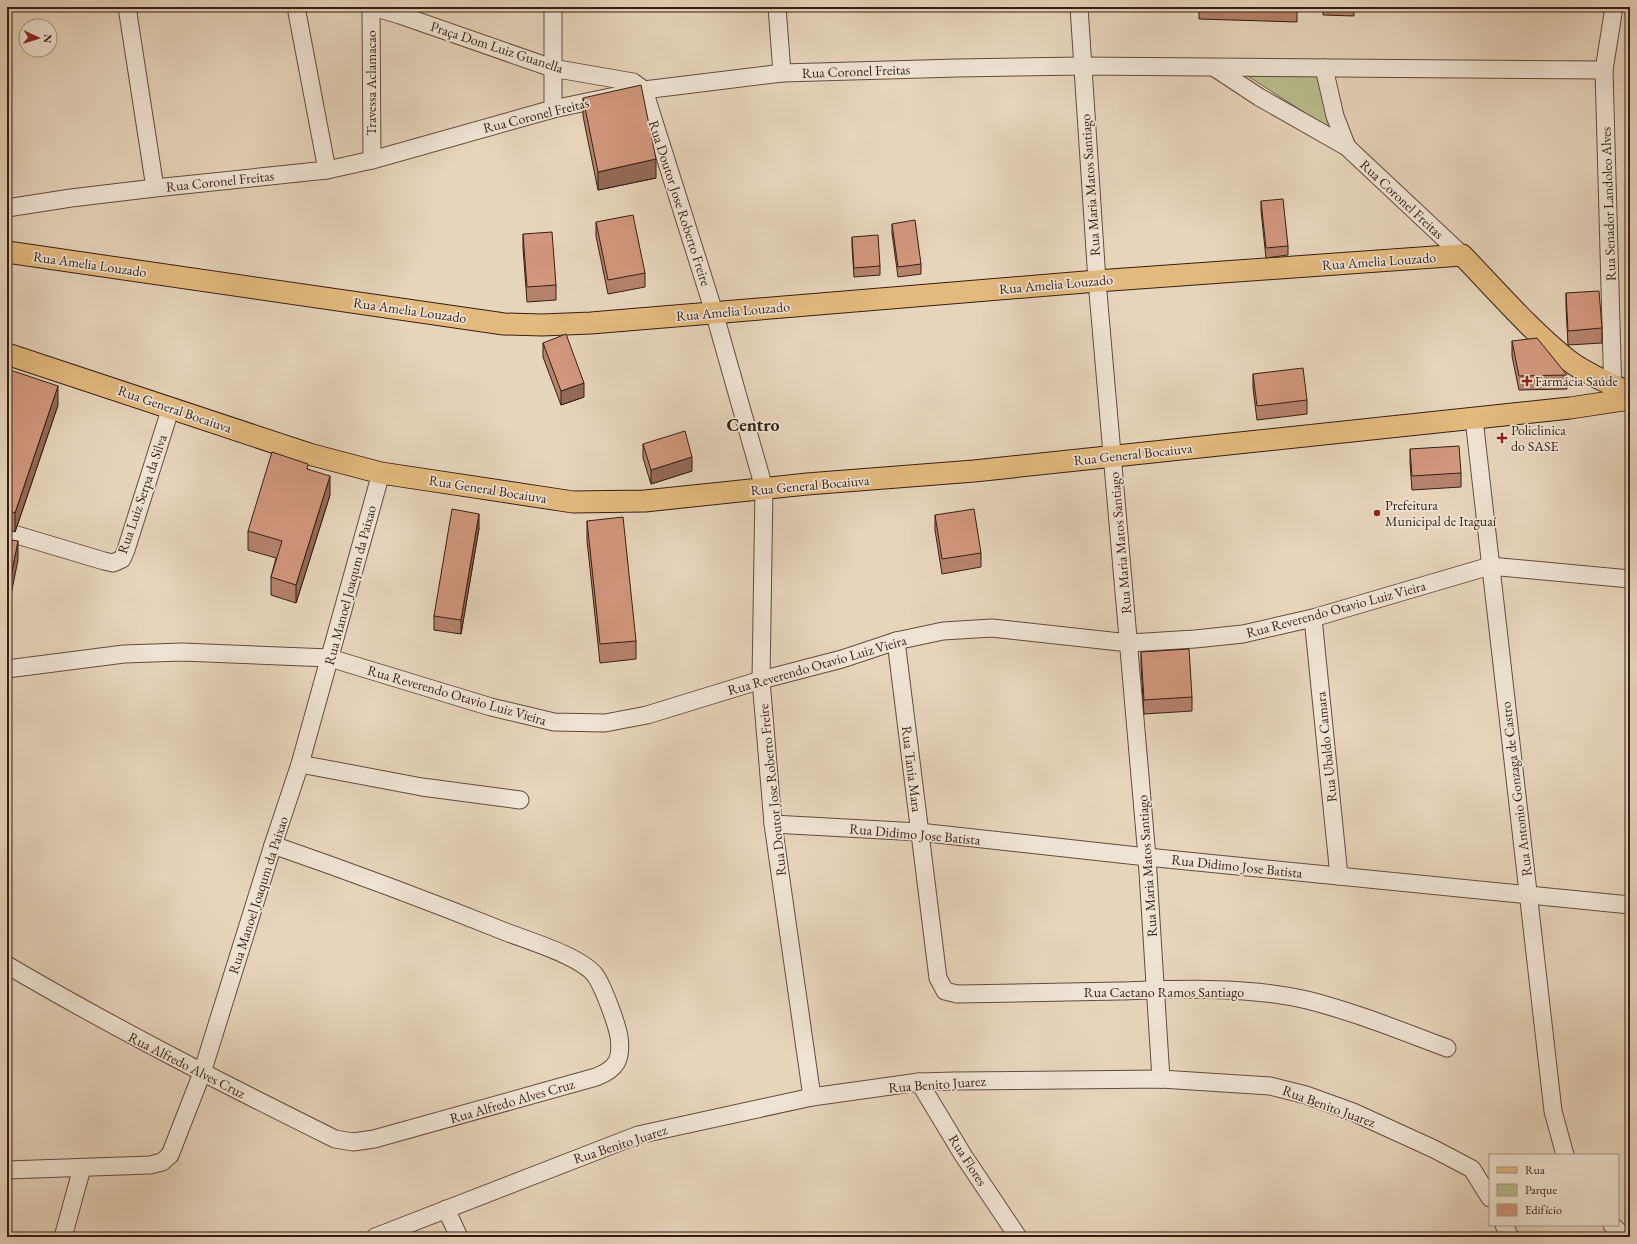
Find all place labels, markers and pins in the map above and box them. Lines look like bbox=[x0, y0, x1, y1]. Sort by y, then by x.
place label: Farmácia Saúde bbox=[1535, 372, 1619, 390]
marker: Farmácia Saúde bbox=[1522, 376, 1532, 386]
place label: Policlinica do SASE bbox=[1511, 421, 1566, 455]
marker: Policlinica do SASE bbox=[1496, 432, 1508, 444]
place label: Prefeitura Municipal de Itaguaí bbox=[1385, 496, 1497, 530]
marker: Prefeitura Municipal de Itaguaí bbox=[1372, 508, 1382, 518]

